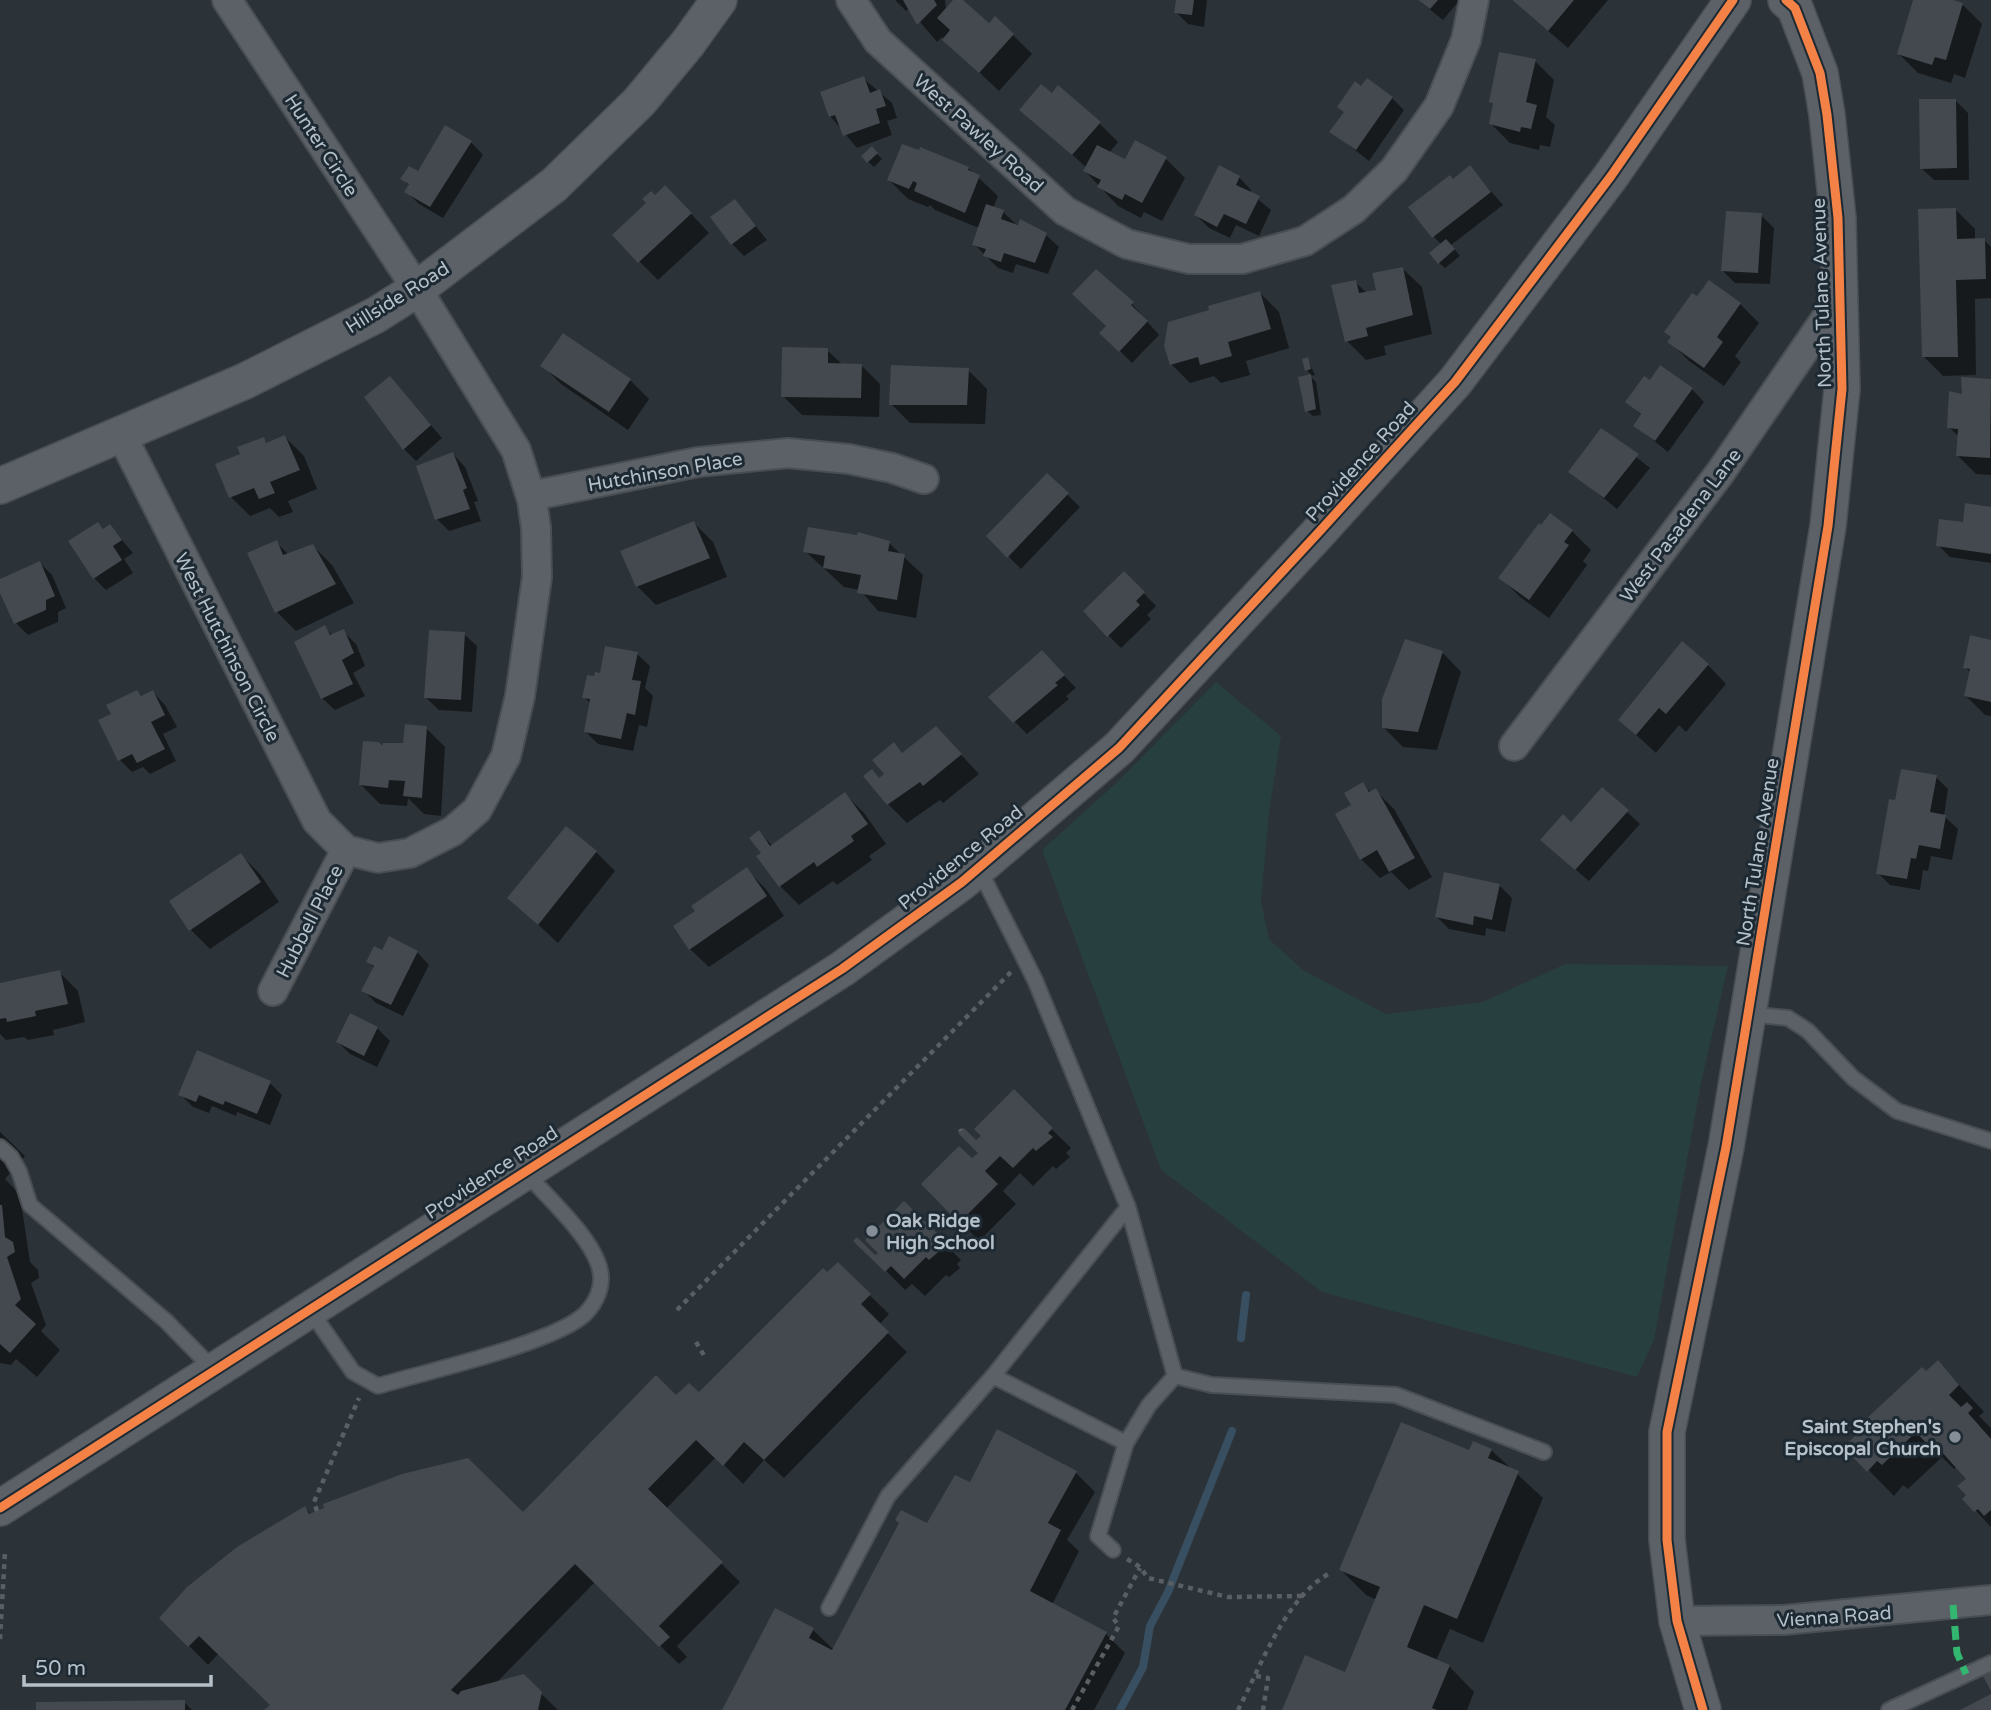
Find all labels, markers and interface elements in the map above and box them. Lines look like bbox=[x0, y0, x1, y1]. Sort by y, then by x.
street label: West Pawley Road bbox=[909, 70, 1048, 198]
street label: Hunter Circle bbox=[280, 90, 362, 201]
street label: North Tulane Avenue bbox=[1808, 197, 1836, 388]
street label: Hillside Road bbox=[342, 257, 453, 338]
street label: Providence Road bbox=[1301, 397, 1420, 526]
street label: West Pasadena Lane bbox=[1616, 444, 1746, 607]
street label: Hutchinson Place bbox=[586, 448, 744, 496]
street label: West Hutchinson Circle bbox=[170, 549, 284, 746]
street label: North Tulane Avenue bbox=[1732, 756, 1784, 948]
street label: Providence Road bbox=[894, 801, 1027, 915]
street label: Hubbell Place bbox=[272, 861, 348, 982]
street label: Providence Road bbox=[421, 1122, 562, 1224]
place label: Oak Ridge High School bbox=[886, 1210, 995, 1255]
marker: Oak Ridge High School bbox=[864, 1223, 880, 1239]
place label: Saint Stephen's Episcopal Church bbox=[1784, 1416, 1941, 1461]
marker: Saint Stephen's Episcopal Church bbox=[1947, 1429, 1963, 1445]
street label: Vienna Road bbox=[1776, 1602, 1892, 1632]
scale bar bbox=[24, 1644, 212, 1688]
text: 50 m bbox=[35, 1656, 86, 1681]

